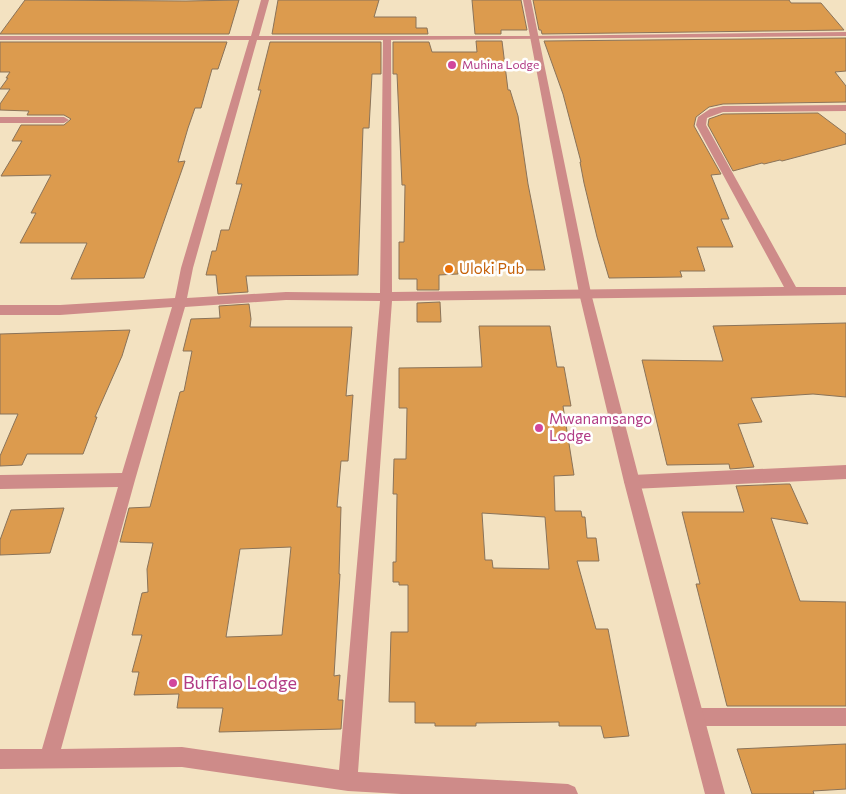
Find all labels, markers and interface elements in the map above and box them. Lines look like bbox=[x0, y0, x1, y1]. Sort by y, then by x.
place label: Muhina Lodge bbox=[462, 57, 539, 71]
marker: Muhina Lodge bbox=[446, 59, 458, 71]
place label: Uloki Pub bbox=[459, 259, 524, 277]
marker: Uloki Pub bbox=[443, 263, 455, 275]
place label: Mwanamsango Lodge bbox=[549, 409, 652, 444]
marker: Mwanamsango Lodge bbox=[533, 422, 545, 434]
place label: Buffalo Lodge bbox=[183, 671, 297, 693]
marker: Buffalo Lodge bbox=[167, 677, 179, 689]

